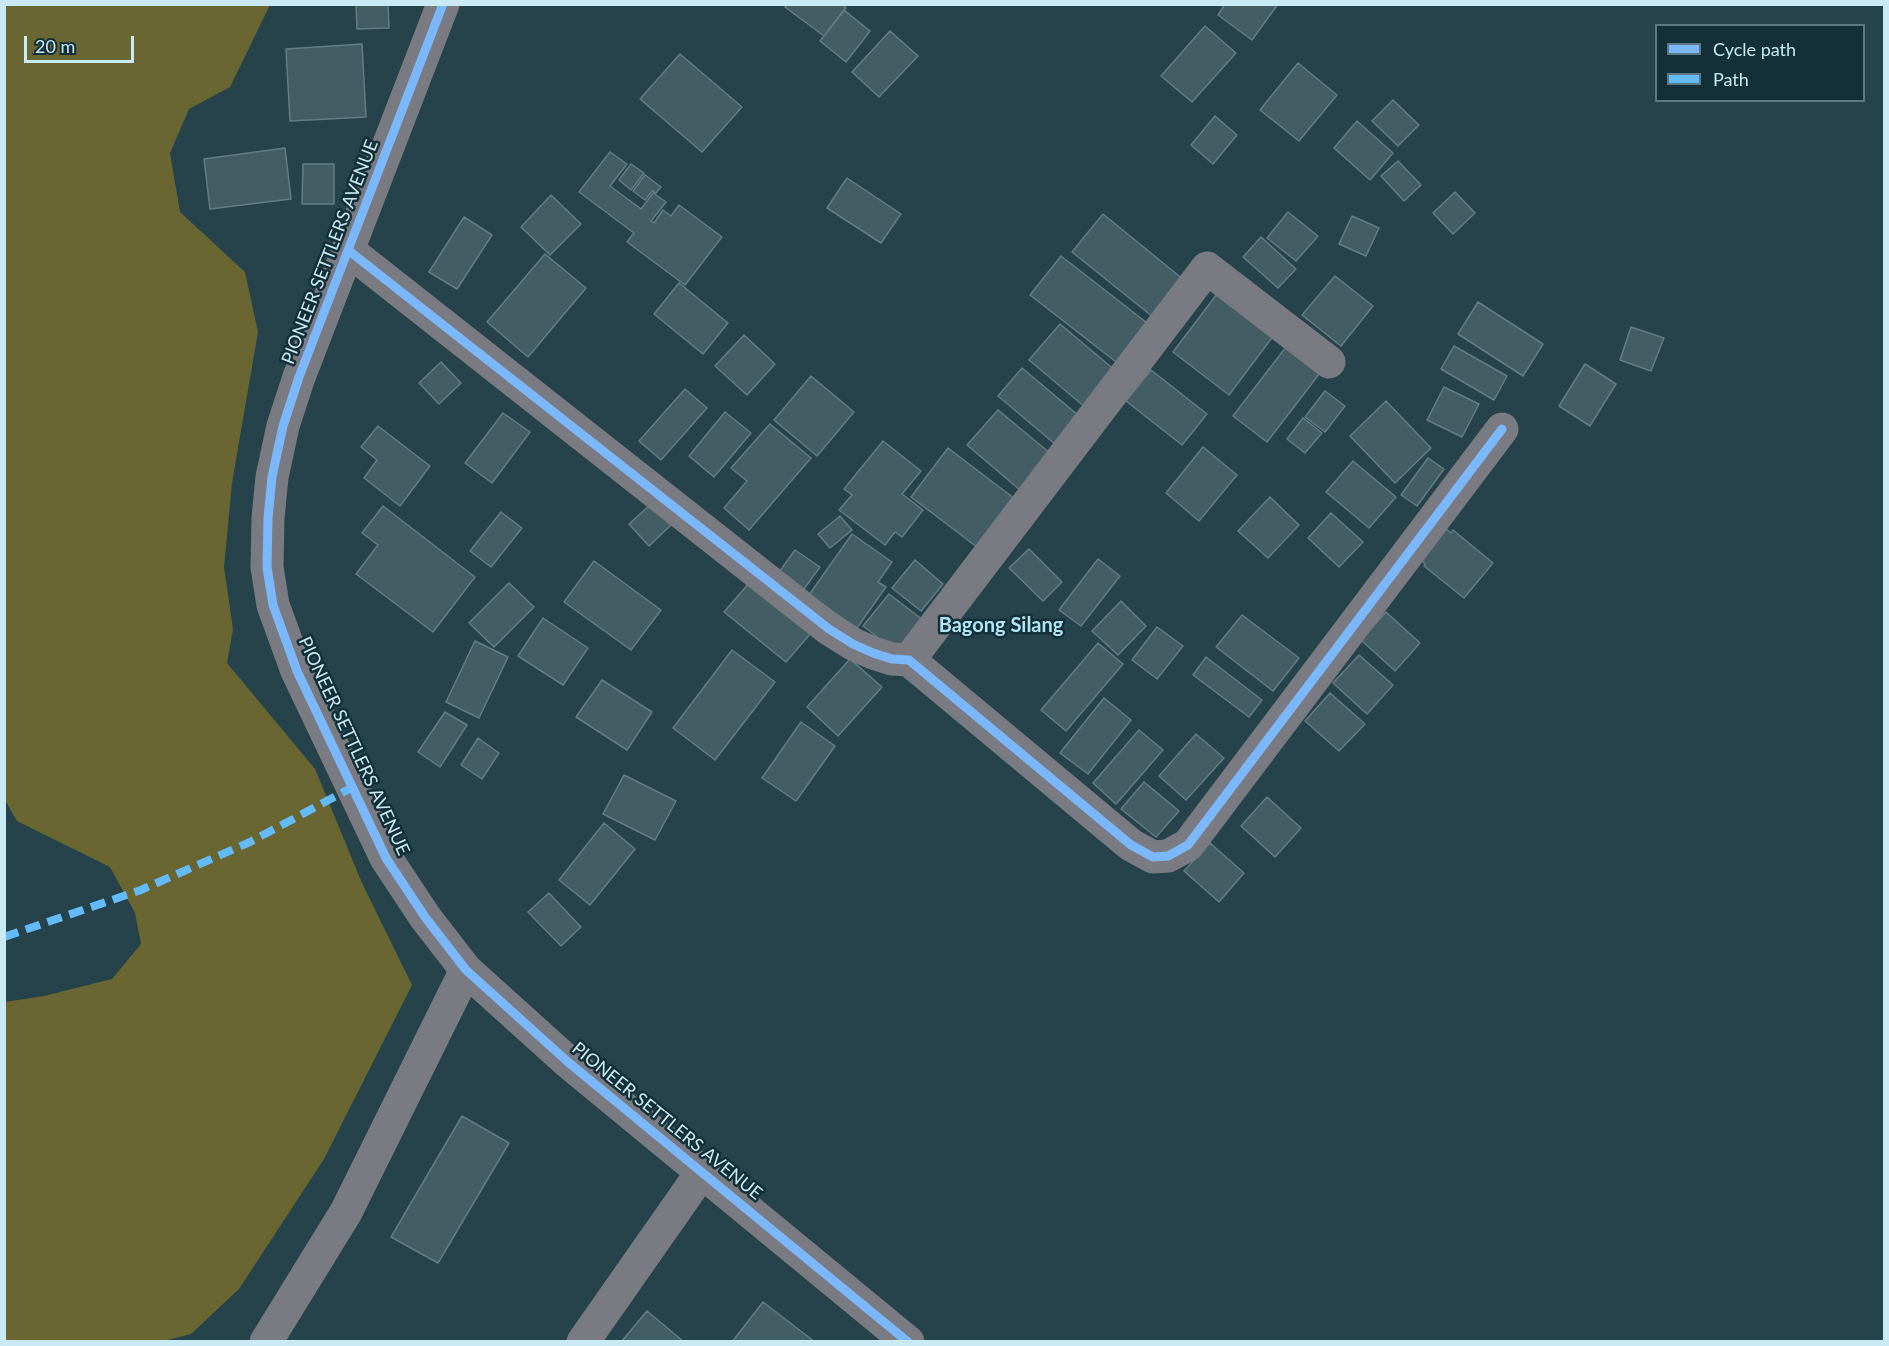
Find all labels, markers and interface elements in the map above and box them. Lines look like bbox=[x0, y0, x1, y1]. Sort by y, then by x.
scale bar bbox=[27, 24, 136, 62]
legend bbox=[1655, 24, 1865, 102]
text: 20 m bbox=[35, 35, 75, 57]
text: Cycle path bbox=[1713, 38, 1796, 60]
text: Path bbox=[1713, 68, 1749, 90]
street label: PIONEER SETTLERS AVENUE bbox=[277, 137, 383, 367]
district label: Bagong Silang bbox=[939, 614, 1063, 638]
street label: PIONEER SETTLERS AVENUE bbox=[294, 633, 414, 859]
street label: PIONEER SETTLERS AVENUE bbox=[568, 1038, 766, 1204]

